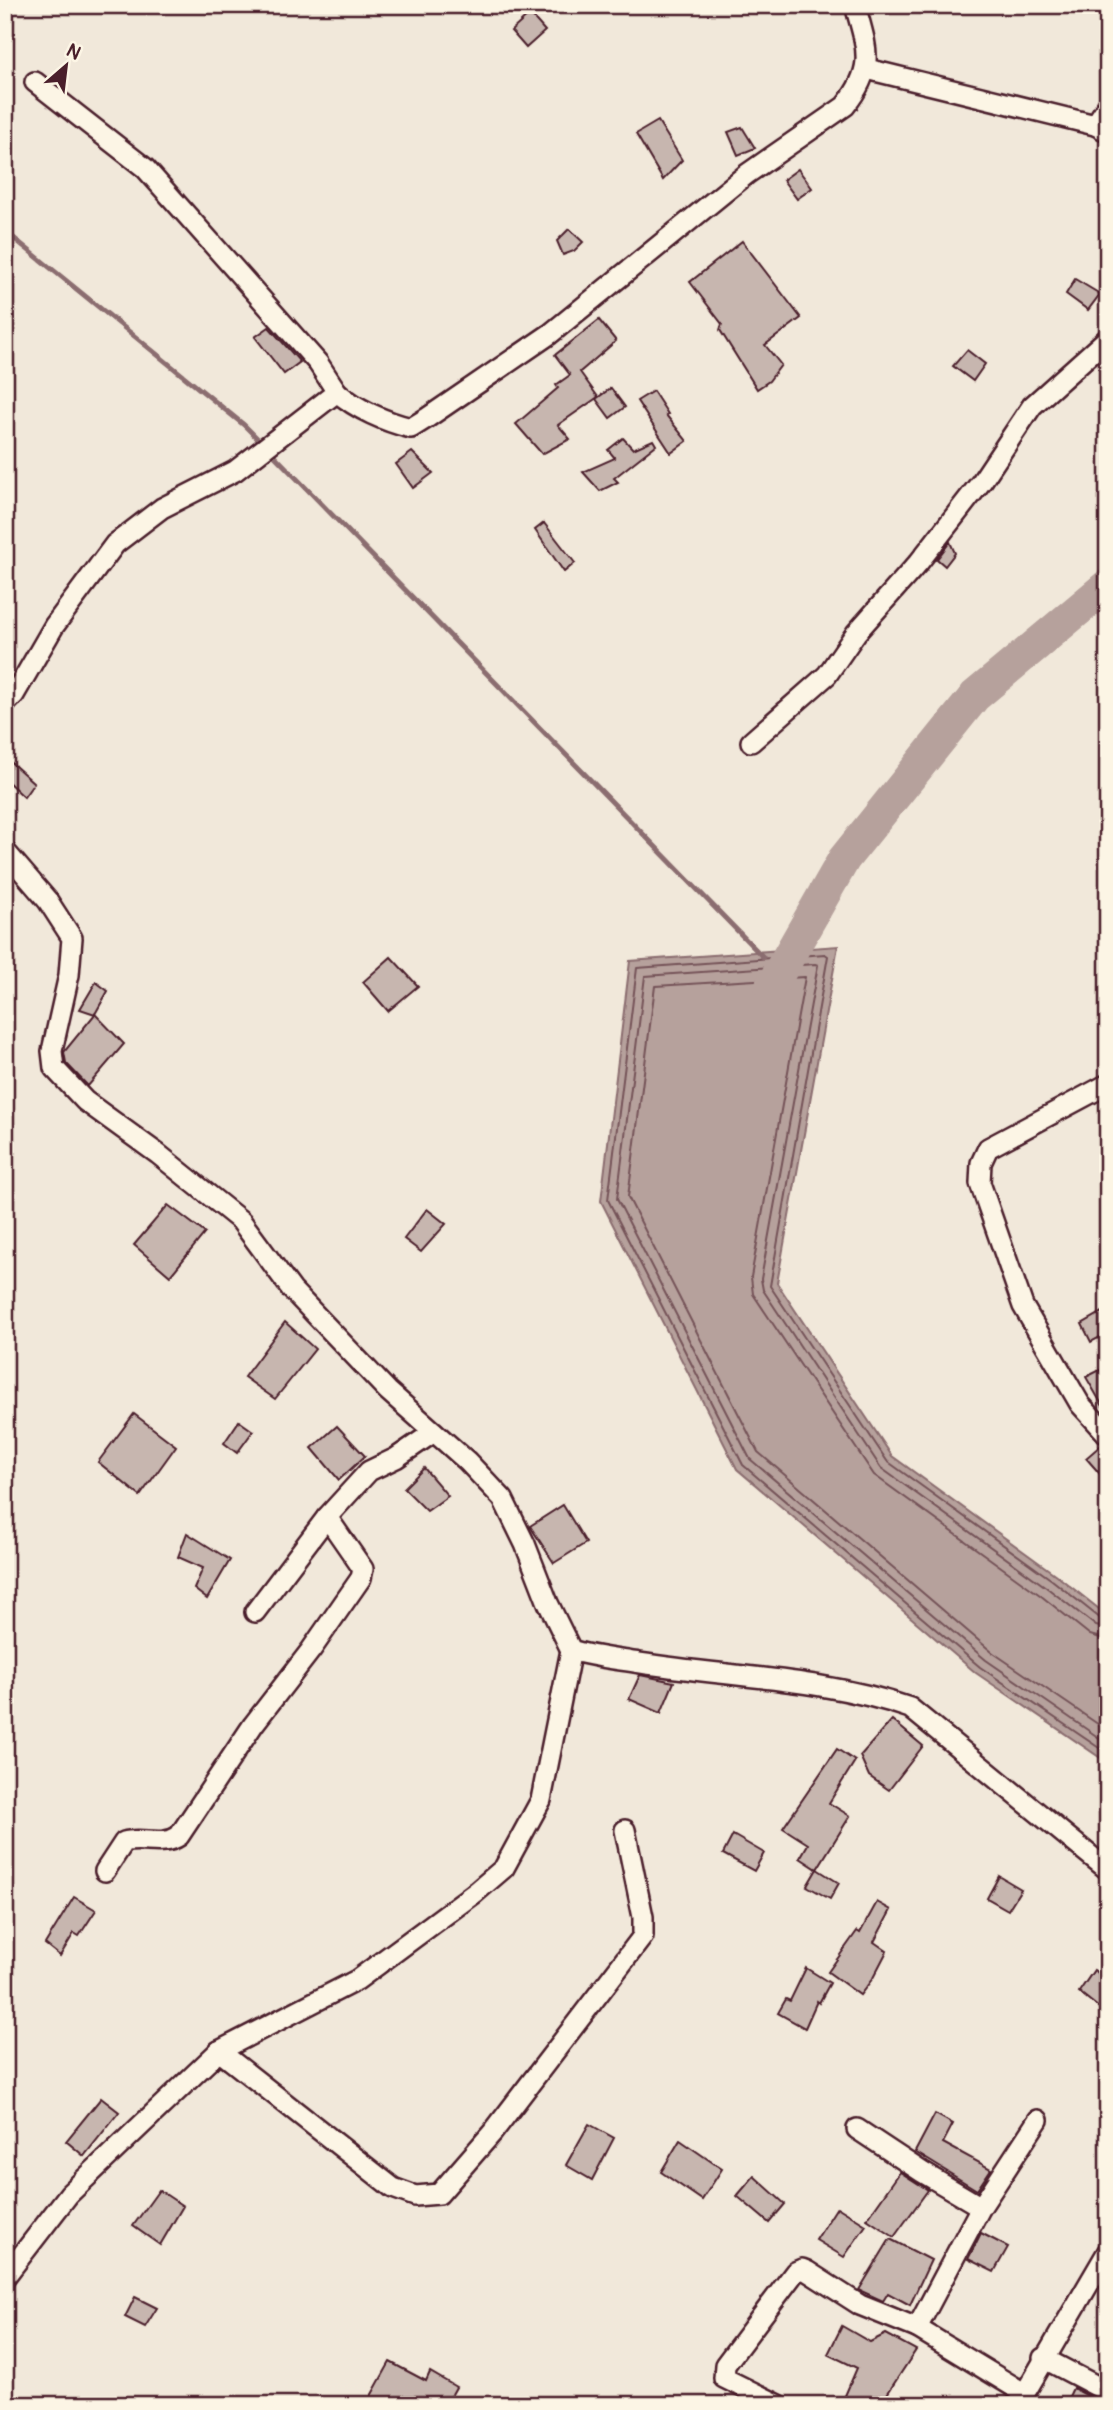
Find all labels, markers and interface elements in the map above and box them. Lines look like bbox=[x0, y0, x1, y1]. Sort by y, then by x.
north arrow bbox=[32, 32, 102, 102]
text: N bbox=[62, 38, 85, 66]

